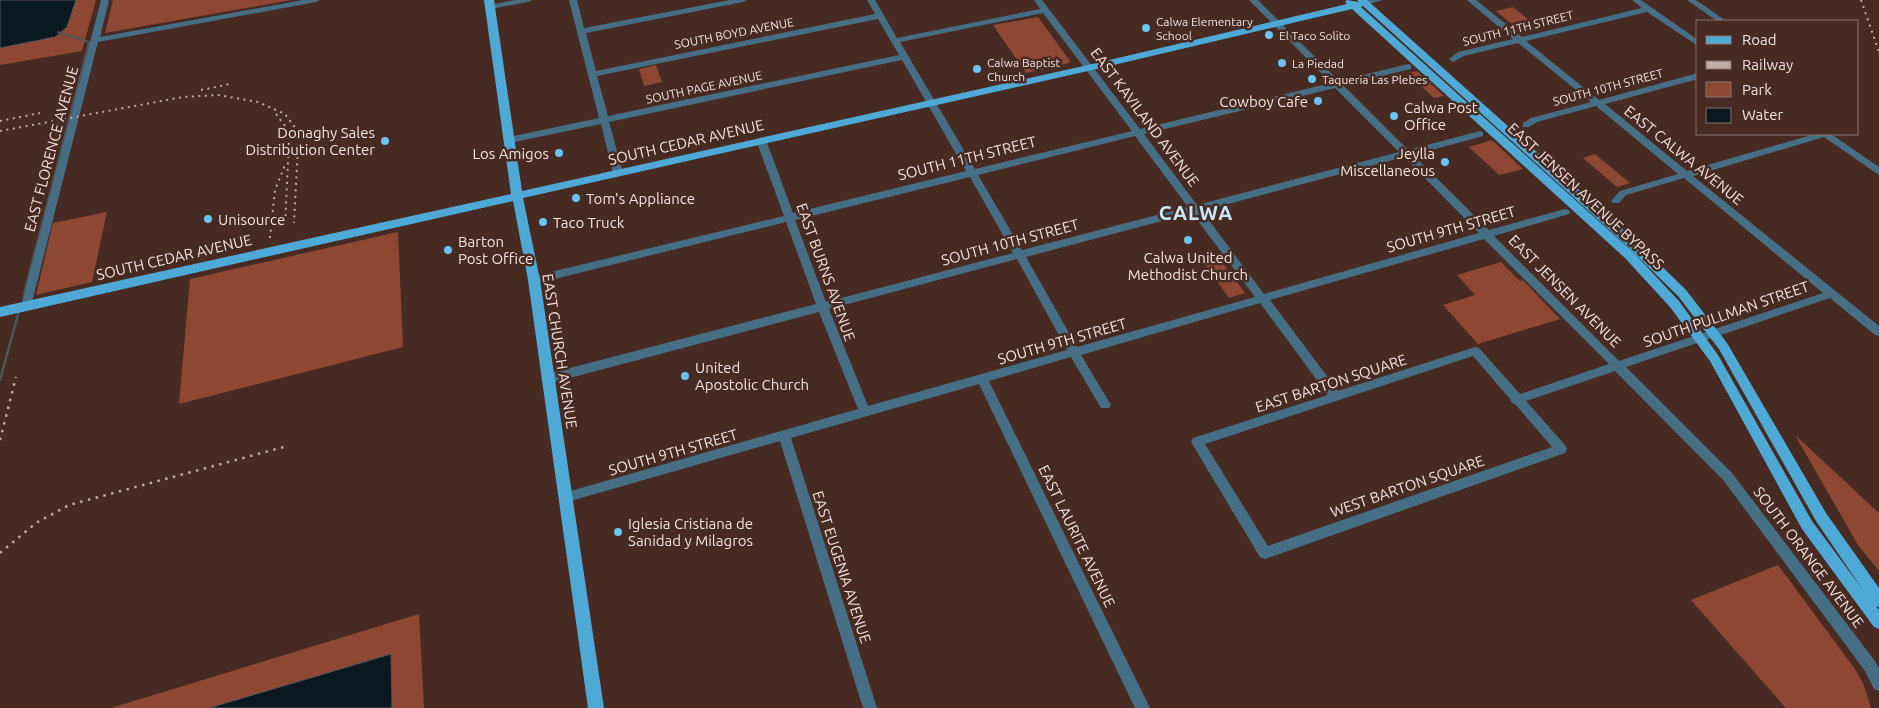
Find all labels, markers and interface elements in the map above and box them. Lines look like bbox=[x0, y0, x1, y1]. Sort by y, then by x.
street label: SOUTH 11TH STREET bbox=[1461, 8, 1575, 48]
street label: SOUTH BOYD AVENUE bbox=[673, 15, 795, 51]
place label: Calwa Elementary School bbox=[1156, 15, 1253, 42]
legend bbox=[1696, 20, 1859, 135]
marker: Calwa Elementary School bbox=[1140, 22, 1152, 34]
marker: El Taco Solito bbox=[1263, 29, 1275, 41]
place label: El Taco Solito bbox=[1279, 29, 1350, 42]
text: Road bbox=[1742, 31, 1777, 48]
street label: EAST KAVILAND AVENUE bbox=[1087, 44, 1203, 190]
place label: Calwa Baptist Church bbox=[987, 56, 1061, 83]
text: Railway bbox=[1742, 56, 1793, 73]
marker: La Piedad bbox=[1276, 57, 1288, 69]
place label: La Piedad bbox=[1292, 57, 1344, 70]
marker: Calwa Baptist Church bbox=[971, 63, 983, 75]
street label: EAST FLORENCE AVENUE bbox=[21, 64, 81, 234]
street label: SOUTH 10TH STREET bbox=[1552, 66, 1665, 108]
street label: SOUTH PAGE AVENUE bbox=[645, 68, 764, 106]
marker: Taqueria Las Plebes bbox=[1306, 73, 1318, 85]
place label: Taqueria Las Plebes bbox=[1322, 73, 1427, 86]
text: Park bbox=[1742, 81, 1772, 98]
place label: Cowboy Cafe bbox=[1219, 93, 1308, 110]
marker: Cowboy Cafe bbox=[1312, 95, 1324, 107]
place label: Calwa Post Office bbox=[1404, 99, 1478, 133]
street label: EAST CALWA AVENUE bbox=[1621, 102, 1747, 208]
text: Water bbox=[1742, 106, 1783, 123]
marker: Calwa Post Office bbox=[1388, 110, 1400, 122]
street label: SOUTH CEDAR AVENUE bbox=[607, 116, 765, 168]
street label: EAST JENSEN AVENUE BYPASS bbox=[1505, 119, 1668, 273]
place label: Donaghy Sales Distribution Center bbox=[246, 124, 375, 158]
street label: SOUTH 11TH STREET bbox=[896, 132, 1039, 183]
marker: Donaghy Sales Distribution Center bbox=[379, 135, 391, 147]
place label: Los Amigos bbox=[472, 145, 549, 162]
place label: Jeylla Miscellaneous bbox=[1340, 145, 1435, 179]
marker: Los Amigos bbox=[553, 147, 565, 159]
marker: Jeylla Miscellaneous bbox=[1439, 156, 1451, 168]
place label: Tom's Appliance bbox=[586, 190, 695, 207]
marker: Tom's Appliance bbox=[570, 192, 582, 204]
street label: EAST BURNS AVENUE bbox=[793, 201, 859, 343]
district label: CALWA bbox=[1159, 201, 1233, 224]
street label: SOUTH 9TH STREET bbox=[1385, 202, 1518, 256]
place label: Unisource bbox=[218, 211, 285, 228]
marker: Unisource bbox=[202, 213, 214, 225]
place label: Taco Truck bbox=[553, 214, 625, 231]
street label: SOUTH 10TH STREET bbox=[939, 215, 1081, 269]
marker: Taco Truck bbox=[537, 216, 549, 228]
street label: SOUTH CEDAR AVENUE bbox=[95, 231, 253, 283]
street label: EAST JENSEN AVENUE bbox=[1505, 231, 1625, 351]
place label: Barton Post Office bbox=[458, 233, 533, 267]
marker: Calwa United Methodist Church bbox=[1182, 234, 1194, 246]
marker: Barton Post Office bbox=[442, 244, 454, 256]
place label: Calwa United Methodist Church bbox=[1128, 249, 1248, 283]
street label: EAST CHURCH AVENUE bbox=[539, 272, 581, 430]
street label: SOUTH PULLMAN STREET bbox=[1641, 277, 1812, 350]
street label: SOUTH 9TH STREET bbox=[996, 314, 1129, 368]
street label: EAST BARTON SQUARE bbox=[1253, 351, 1409, 415]
place label: United Apostolic Church bbox=[695, 359, 809, 393]
marker: United Apostolic Church bbox=[679, 370, 691, 382]
street label: SOUTH 9TH STREET bbox=[607, 425, 740, 479]
street label: WEST BARTON SQUARE bbox=[1328, 452, 1486, 520]
street label: EAST LAURITE AVENUE bbox=[1035, 462, 1119, 610]
street label: SOUTH ORANGE AVENUE bbox=[1750, 483, 1868, 631]
street label: EAST EUGENIA AVENUE bbox=[809, 489, 875, 645]
place label: Iglesia Cristiana de Sanidad y Milagros bbox=[628, 515, 753, 549]
marker: Iglesia Cristiana de Sanidad y Milagros bbox=[612, 526, 624, 538]

